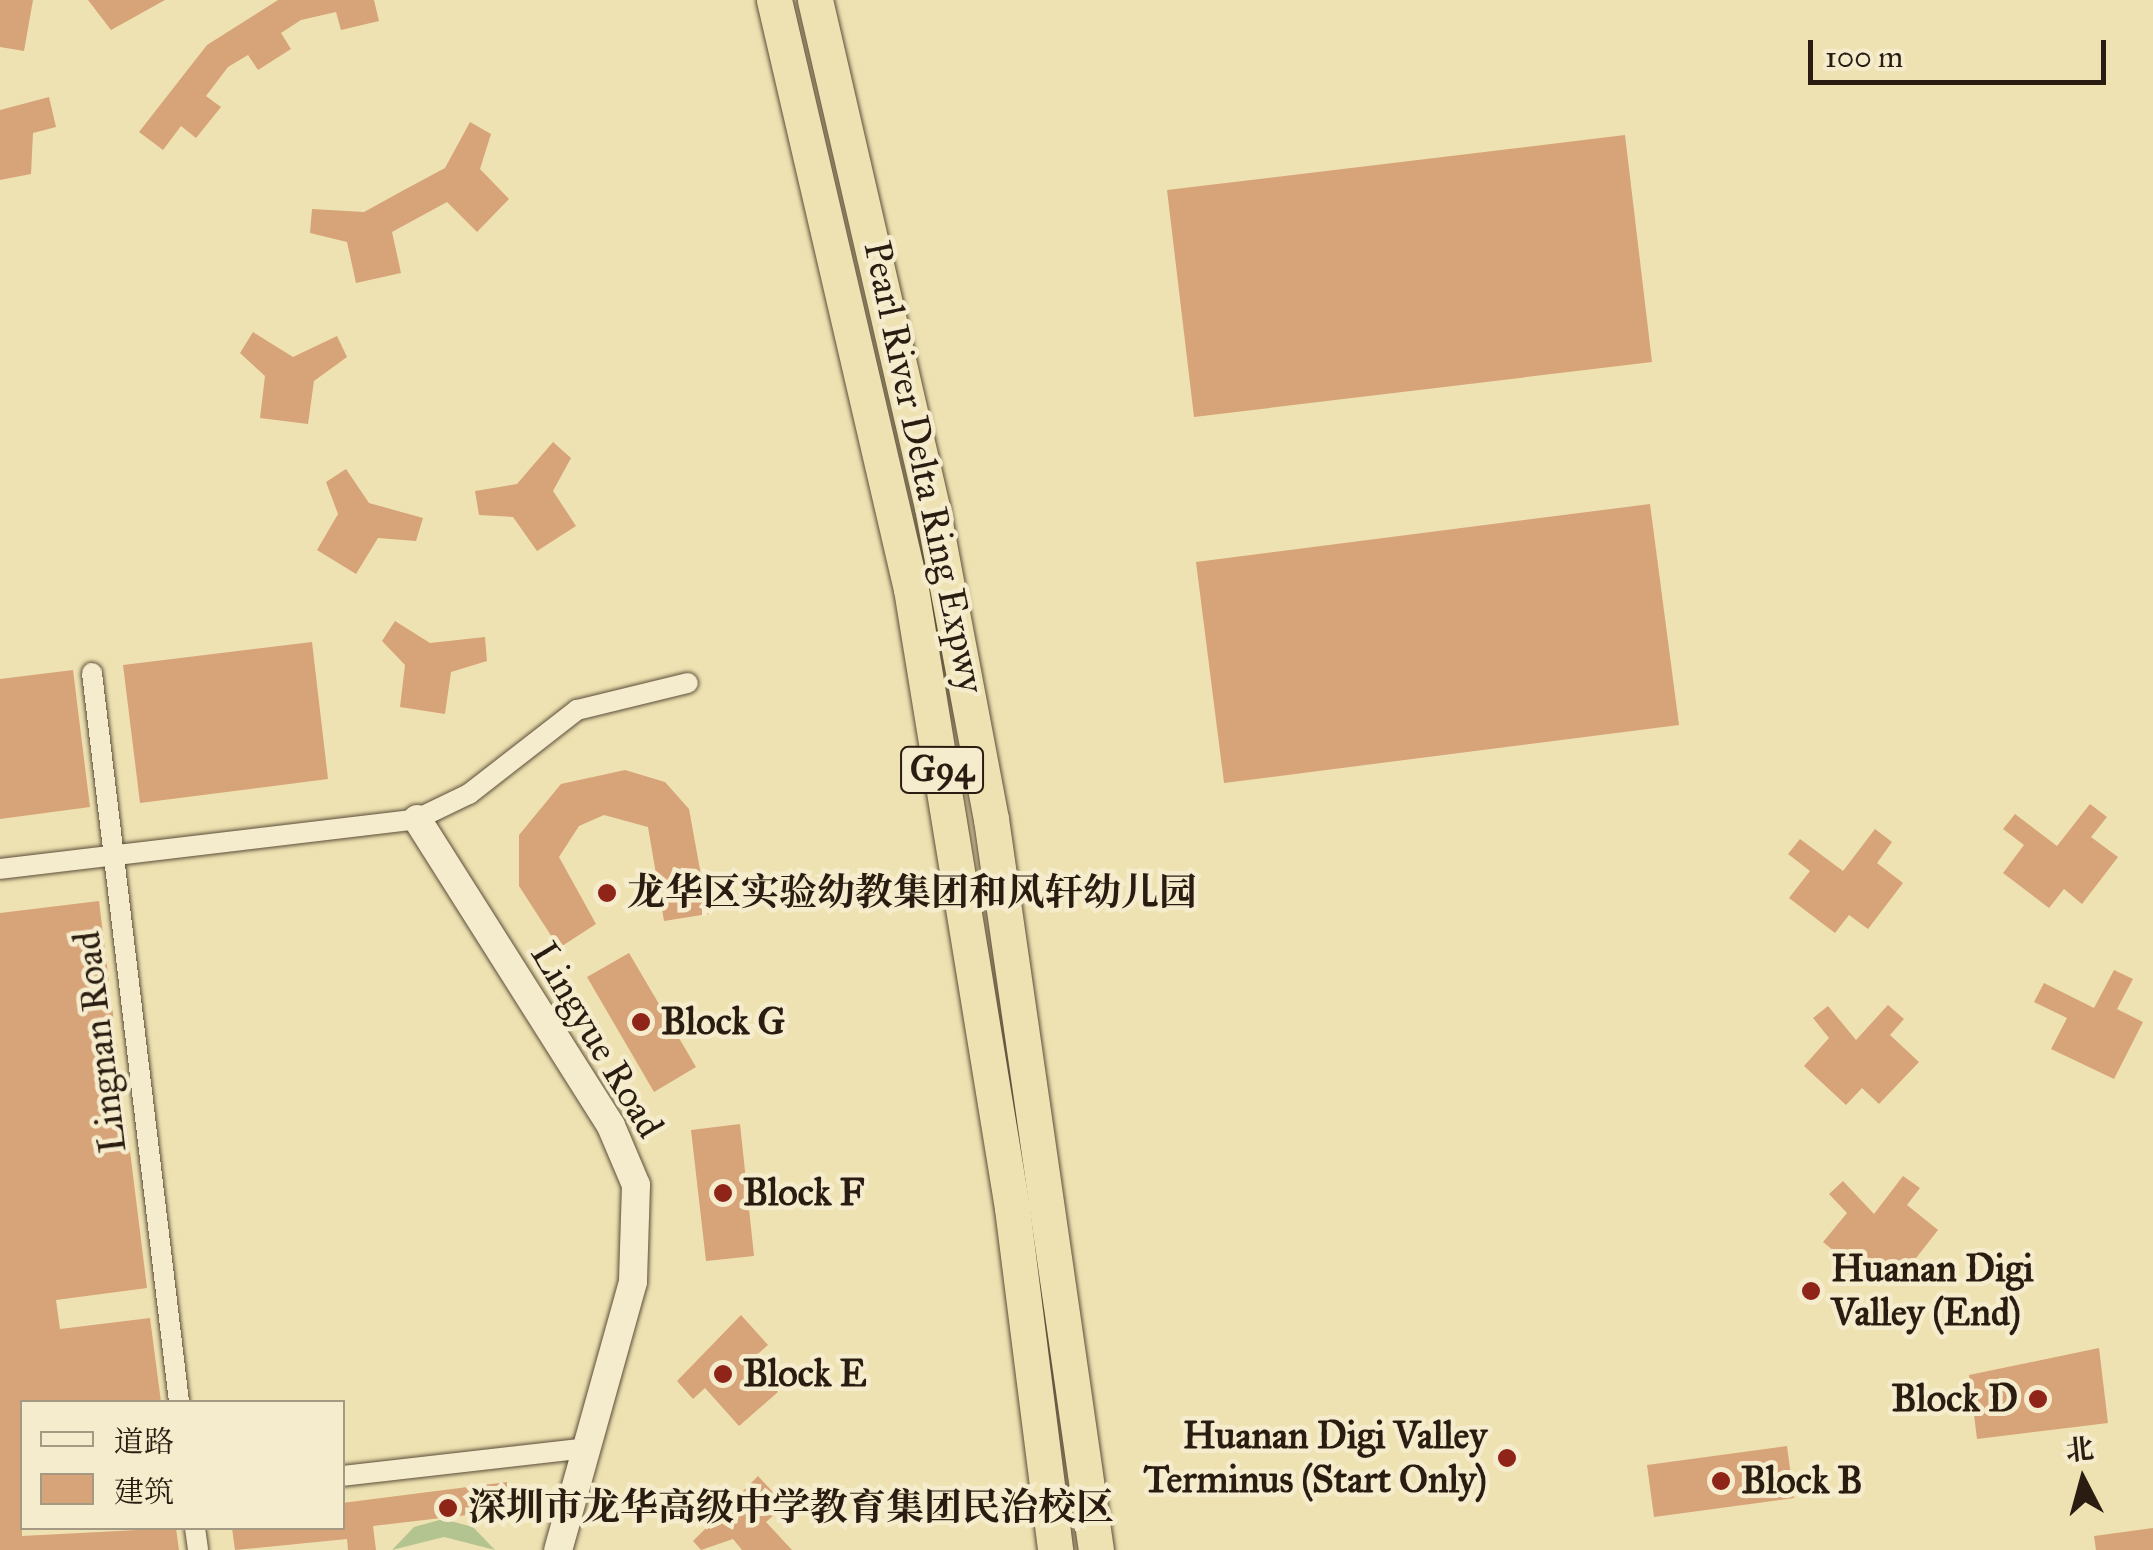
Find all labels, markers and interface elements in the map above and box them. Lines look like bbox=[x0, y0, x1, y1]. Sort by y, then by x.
scale bar bbox=[1813, 20, 2110, 82]
text: 100 m bbox=[1825, 39, 1903, 75]
street label: Pearl River Delta Ring Expwy bbox=[854, 237, 994, 697]
road number: G94 bbox=[900, 740, 984, 800]
place label: 龙华区实验幼教集团和风轩幼儿园 bbox=[627, 870, 1197, 916]
marker: 龙华区实验幼教集团和风轩幼儿园 bbox=[596, 882, 618, 904]
street label: Lingnan Road bbox=[64, 928, 136, 1156]
street label: Lingyue Road bbox=[521, 934, 673, 1146]
place label: Block G bbox=[661, 999, 785, 1045]
marker: Block G bbox=[630, 1011, 652, 1033]
place label: Block F bbox=[743, 1170, 864, 1216]
marker: Block F bbox=[712, 1182, 734, 1204]
place label: Huanan Digi Valley (End) bbox=[1831, 1246, 2034, 1336]
marker: Huanan Digi Valley (End) bbox=[1800, 1280, 1822, 1302]
place label: Block E bbox=[743, 1351, 867, 1397]
marker: Block E bbox=[712, 1363, 734, 1385]
place label: Block D bbox=[1891, 1376, 2018, 1422]
marker: Block D bbox=[2027, 1388, 2049, 1410]
legend bbox=[20, 1400, 345, 1530]
place label: Huanan Digi Valley Terminus (Start Only) bbox=[1143, 1413, 1487, 1502]
text: 道路 bbox=[114, 1424, 174, 1460]
north arrow bbox=[2033, 1430, 2133, 1530]
text: 北 bbox=[2064, 1431, 2096, 1469]
marker: Huanan Digi Valley Terminus (Start Only) bbox=[1496, 1447, 1518, 1469]
place label: Block B bbox=[1741, 1458, 1863, 1504]
marker: Block B bbox=[1710, 1470, 1732, 1492]
text: 建筑 bbox=[114, 1474, 174, 1510]
place label: 深圳市龙华高级中学教育集团民治校区 bbox=[468, 1485, 1114, 1531]
marker: 深圳市龙华高级中学教育集团民治校区 bbox=[437, 1497, 459, 1519]

